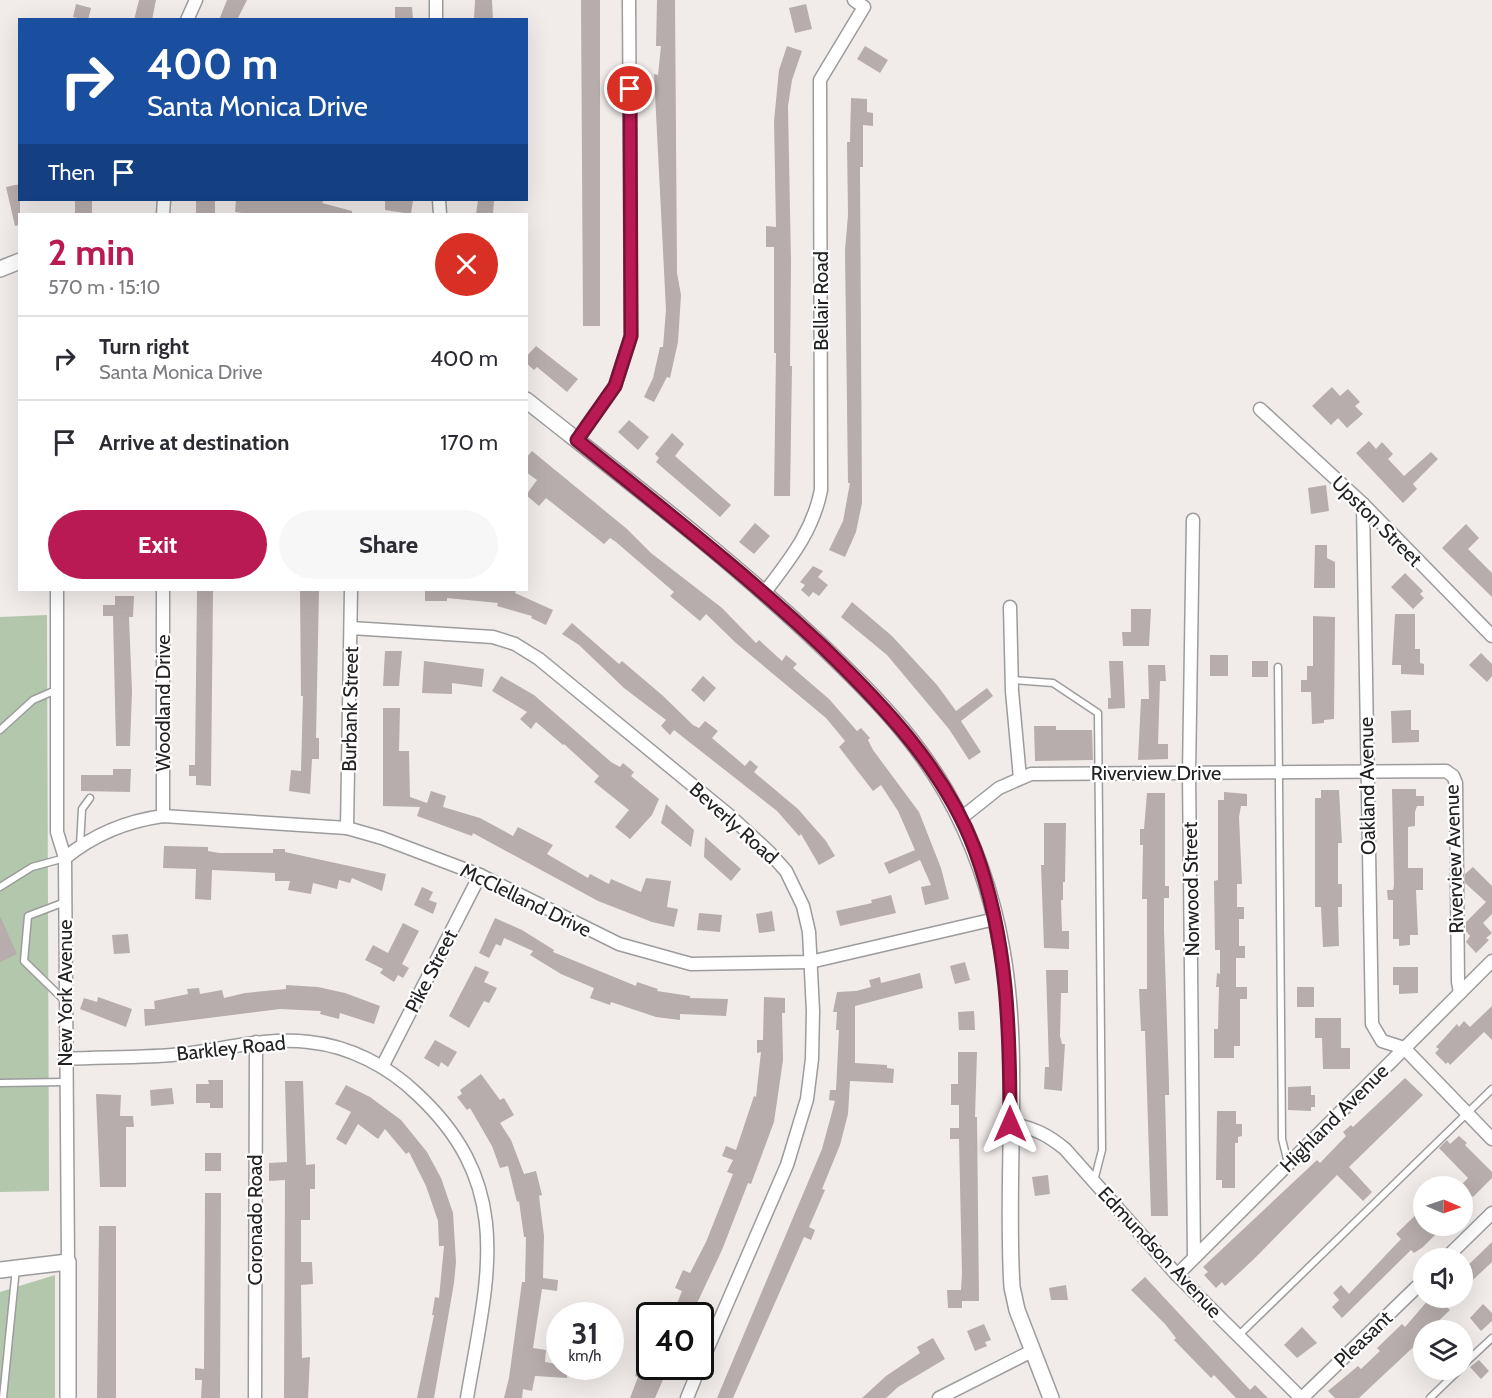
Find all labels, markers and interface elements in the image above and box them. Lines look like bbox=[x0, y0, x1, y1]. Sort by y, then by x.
text: 400 m bbox=[147, 38, 278, 90]
icon: right bbox=[48, 42, 126, 120]
pin bbox=[604, 63, 655, 114]
icon: arrive bbox=[613, 72, 646, 105]
text: Santa Monica Drive bbox=[147, 90, 368, 123]
icon: arrive bbox=[107, 156, 140, 189]
text: Then bbox=[48, 159, 95, 186]
text: 2 min bbox=[48, 230, 135, 274]
button: close bbox=[435, 233, 498, 296]
street label: Bellair Road bbox=[809, 251, 833, 351]
text: 570 m · 15:10 bbox=[48, 275, 160, 299]
text: Turn right bbox=[99, 333, 189, 360]
icon: right bbox=[48, 342, 81, 375]
text: 400 m bbox=[430, 345, 498, 372]
text: Santa Monica Drive bbox=[99, 360, 263, 384]
icon: arrive bbox=[48, 426, 81, 459]
text: Arrive at destination bbox=[99, 429, 289, 456]
text: 170 m bbox=[440, 429, 498, 456]
street label: Upston Street bbox=[1327, 471, 1427, 571]
button: Exit bbox=[48, 510, 267, 579]
button: Share bbox=[279, 510, 498, 579]
street label: Woodland Drive bbox=[151, 634, 175, 772]
street label: Burbank Street bbox=[337, 646, 363, 772]
street label: Oakland Avenue bbox=[1354, 717, 1380, 855]
street label: Riverview Drive bbox=[1091, 761, 1221, 785]
street label: Beverly Road bbox=[685, 777, 783, 869]
street label: Riverview Avenue bbox=[1439, 784, 1469, 934]
street label: Norwood Street bbox=[1178, 821, 1204, 956]
street label: McClelland Drive bbox=[457, 858, 595, 942]
street label: New York Avenue bbox=[53, 920, 77, 1066]
street label: Pike Street bbox=[400, 925, 462, 1017]
street label: Barkley Road bbox=[175, 1030, 287, 1066]
street label: Highland Avenue bbox=[1275, 1059, 1393, 1177]
position arrow bbox=[978, 1092, 1042, 1156]
street label: Coronado Road bbox=[243, 1155, 267, 1285]
north arrow bbox=[1413, 1176, 1473, 1236]
map controls bbox=[1413, 1176, 1473, 1380]
street label: Edmundson Avenue bbox=[1093, 1181, 1227, 1323]
button: sound bbox=[1413, 1248, 1473, 1308]
speed limit sign: 40 bbox=[636, 1302, 714, 1380]
street label: Pleasant bbox=[1329, 1305, 1397, 1372]
text: 31 bbox=[571, 1315, 599, 1352]
button: layers bbox=[1413, 1320, 1473, 1380]
text: km/h bbox=[569, 1347, 601, 1365]

